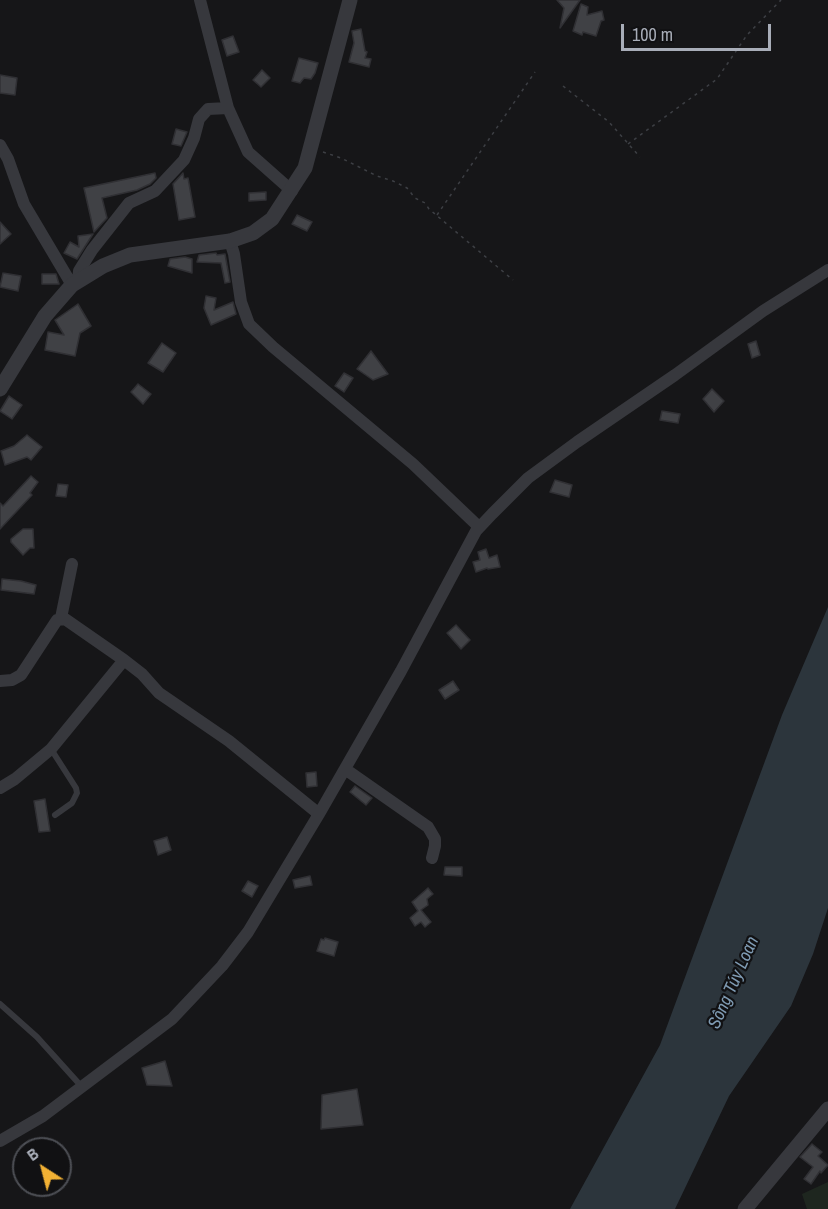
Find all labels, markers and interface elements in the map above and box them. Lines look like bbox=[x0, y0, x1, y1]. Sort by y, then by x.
scale bar bbox=[624, 12, 774, 50]
text: 100 m bbox=[632, 22, 673, 47]
water label: Sông Túy Loan bbox=[704, 933, 764, 1033]
north arrow bbox=[12, 1137, 72, 1197]
text: B bbox=[22, 1142, 43, 1166]

